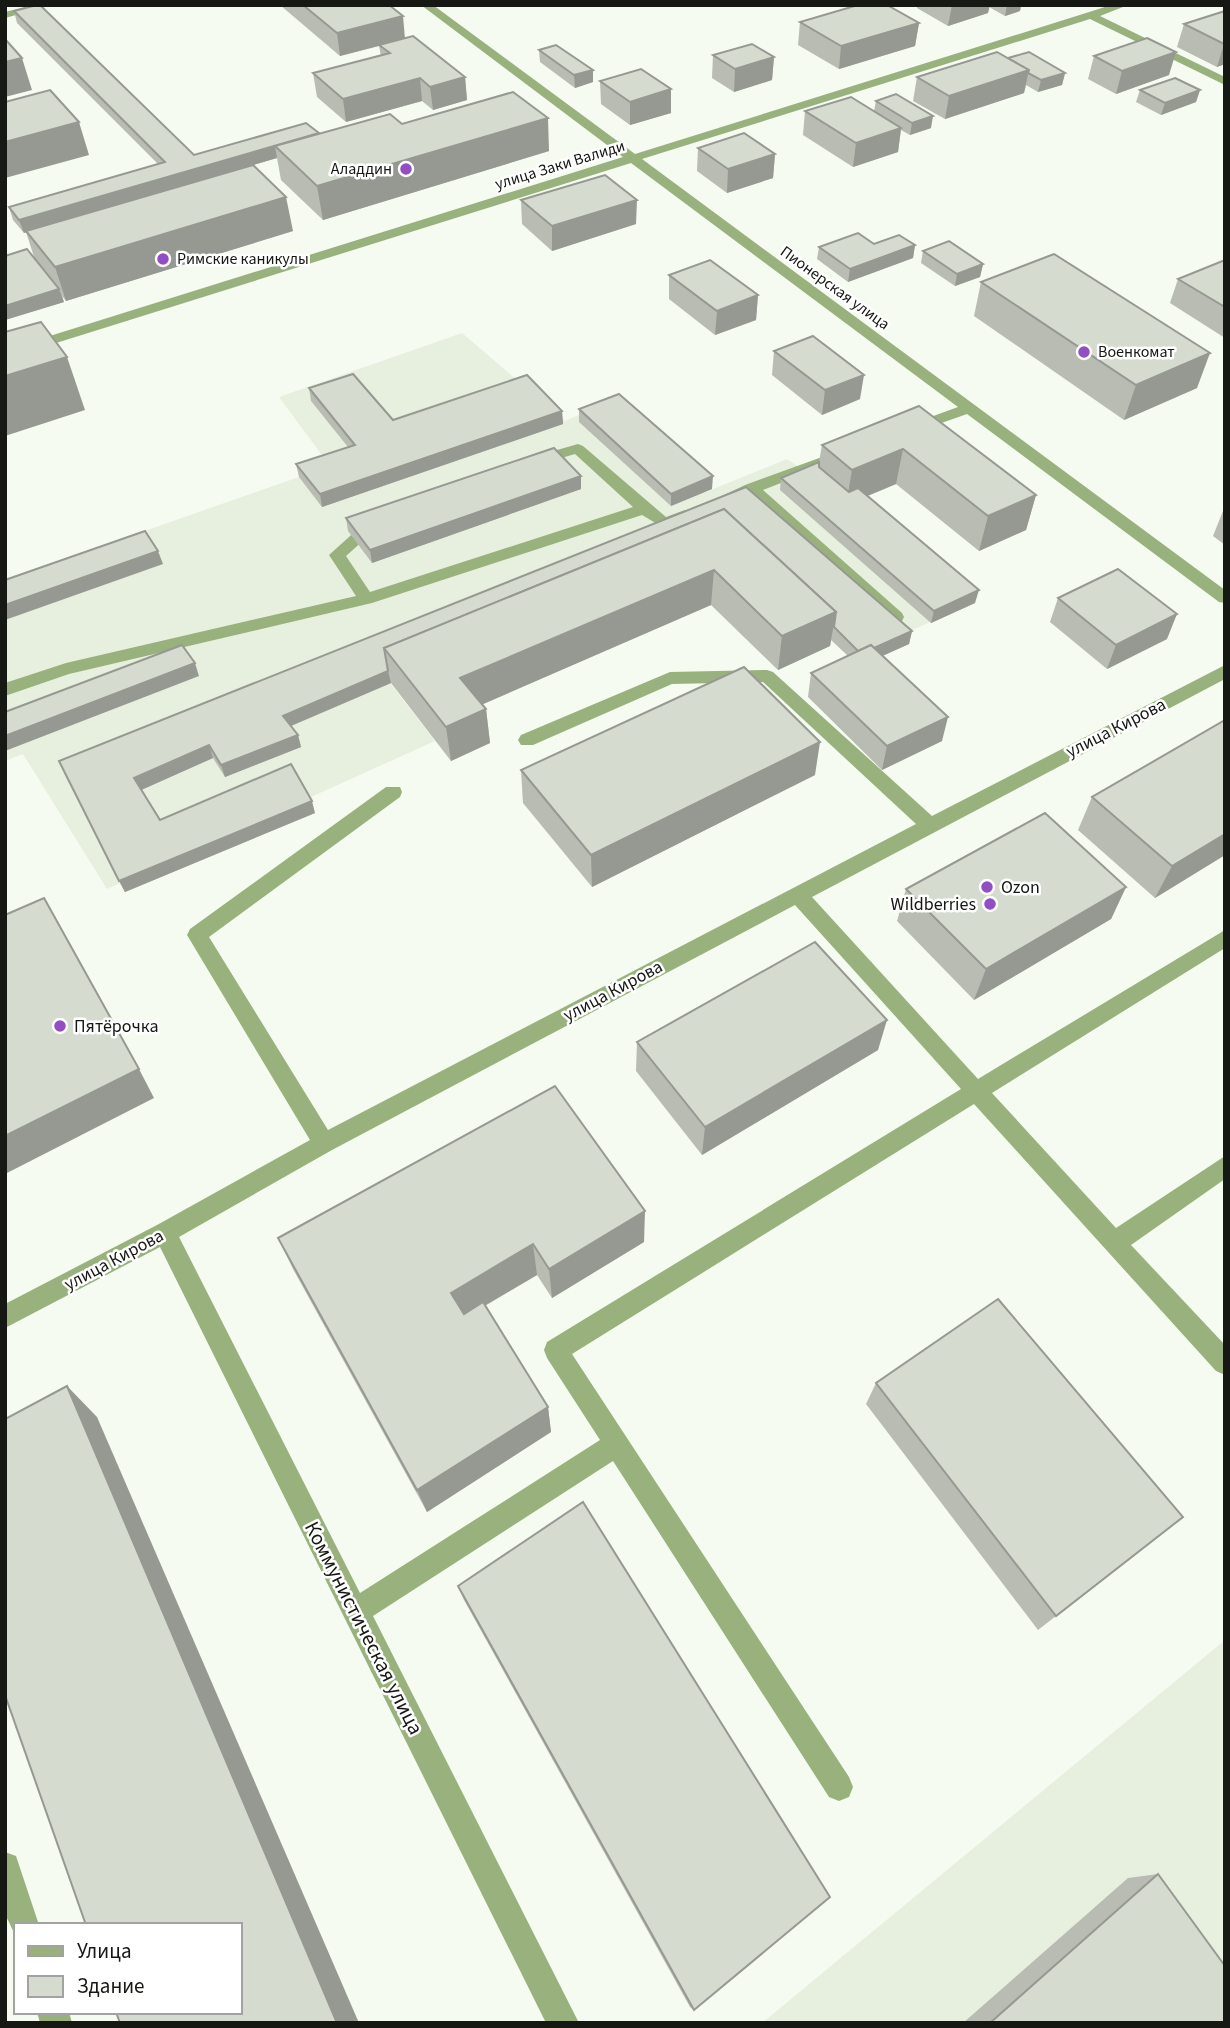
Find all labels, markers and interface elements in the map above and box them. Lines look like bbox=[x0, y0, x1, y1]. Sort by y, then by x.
street label: улица Заки Валиди bbox=[492, 135, 628, 195]
place label: Аладдин bbox=[331, 158, 392, 180]
marker: Аладдин bbox=[398, 161, 414, 177]
street label: Пионерская улица bbox=[776, 241, 894, 335]
place label: Римские каникулы bbox=[177, 248, 309, 270]
marker: Римские каникулы bbox=[155, 251, 171, 267]
place label: Военкомат bbox=[1098, 341, 1175, 363]
marker: Военкомат bbox=[1076, 344, 1092, 360]
street label: улица Кирова bbox=[1062, 692, 1170, 764]
place label: Ozon bbox=[1001, 875, 1040, 900]
marker: Ozon bbox=[979, 879, 995, 895]
place label: Wildberries bbox=[891, 892, 976, 917]
marker: Wildberries bbox=[982, 896, 998, 912]
street label: улица Кирова bbox=[559, 954, 667, 1028]
place label: Пятёрочка bbox=[74, 1014, 159, 1039]
marker: Пятёрочка bbox=[52, 1018, 68, 1034]
street label: улица Кирова bbox=[60, 1223, 168, 1297]
street label: Коммунистическая улица bbox=[297, 1516, 431, 1740]
legend bbox=[14, 1923, 242, 2014]
text: Улица bbox=[77, 1936, 132, 1966]
text: Здание bbox=[77, 1971, 145, 2001]

